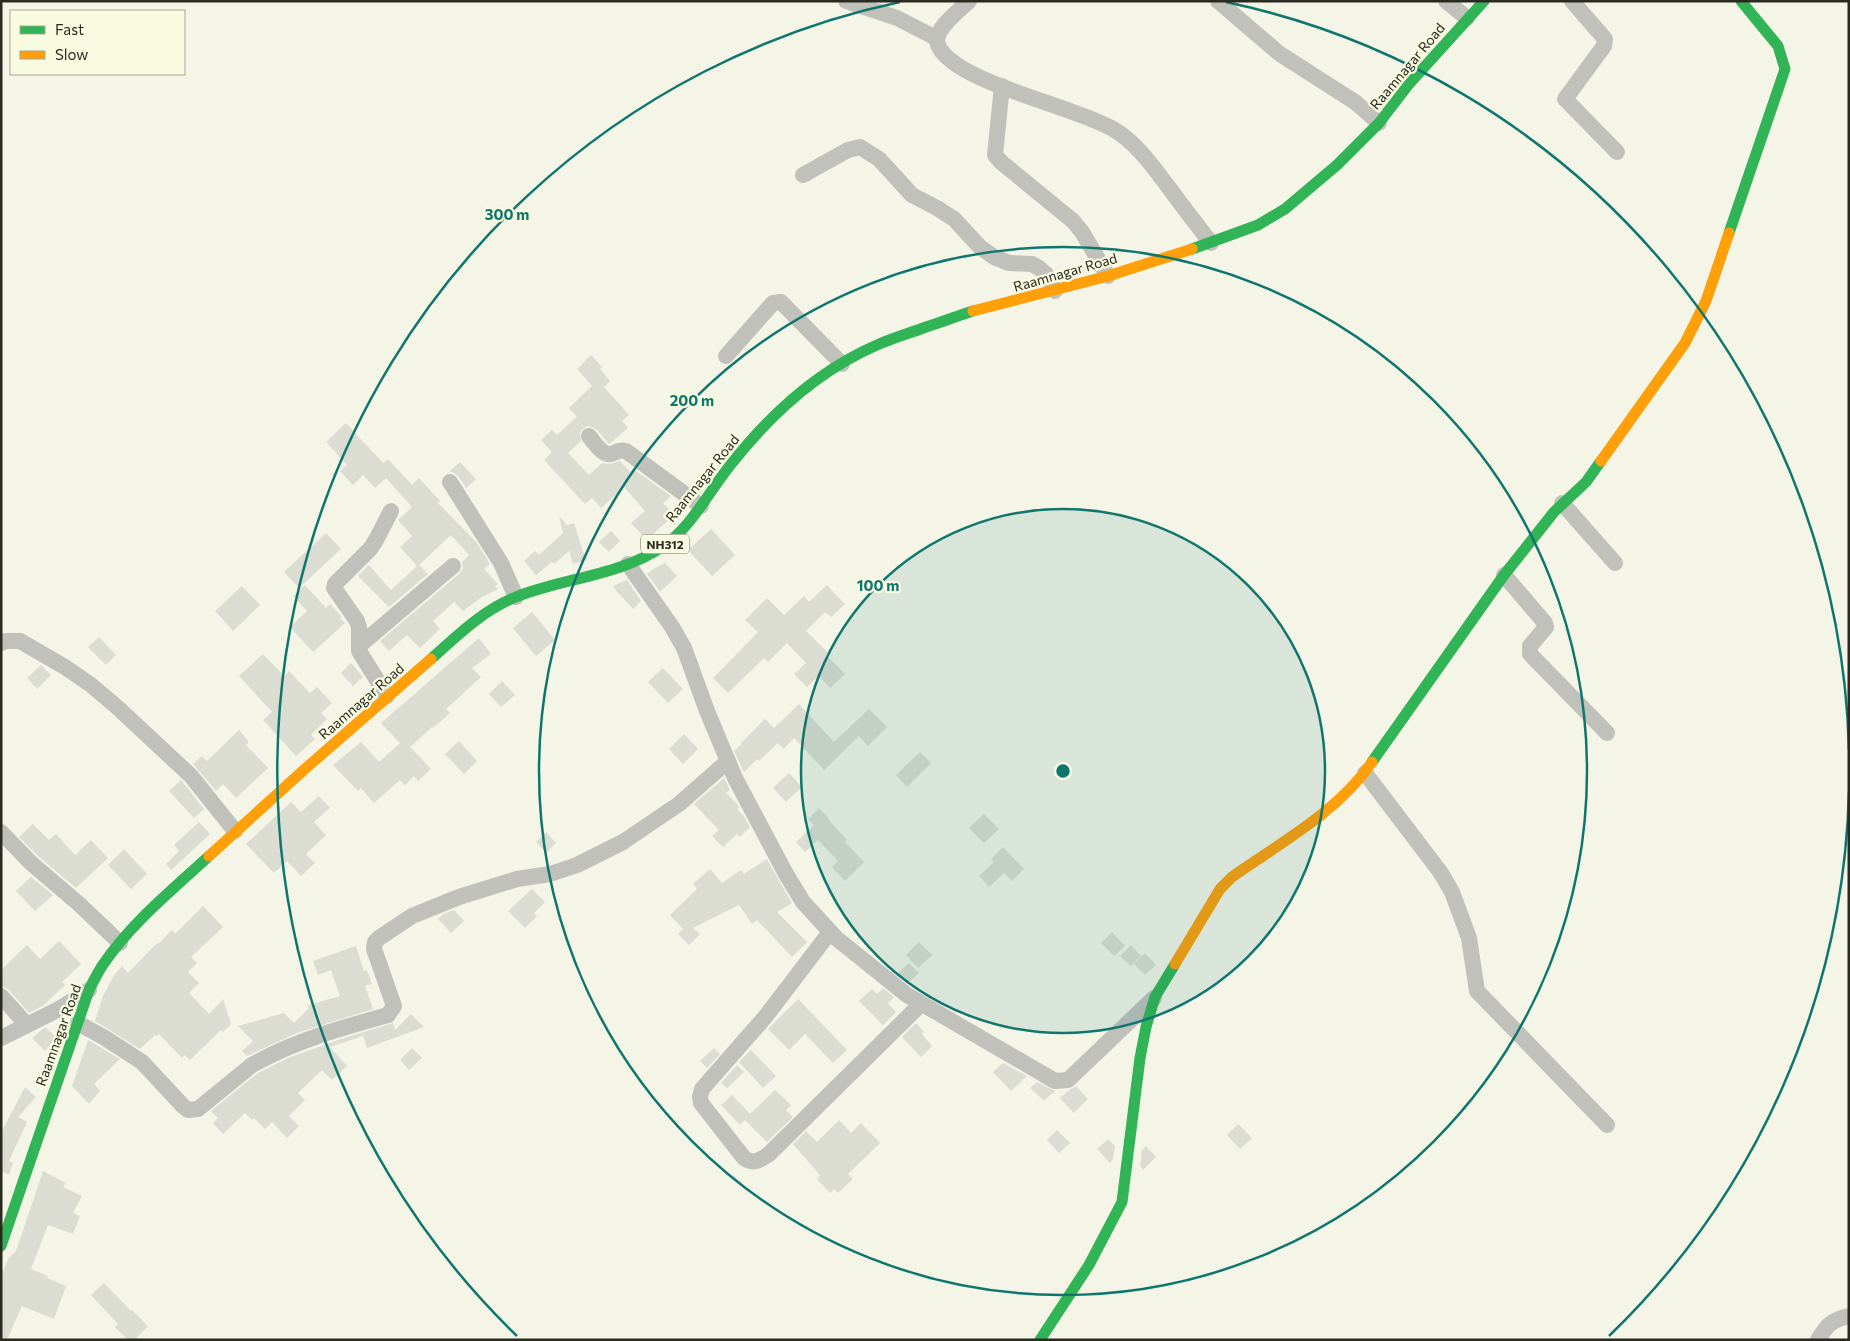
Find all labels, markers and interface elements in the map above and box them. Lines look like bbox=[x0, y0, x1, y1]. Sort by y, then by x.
legend bbox=[10, 10, 185, 75]
street label: Raamnagar Road bbox=[1366, 19, 1448, 113]
text: Fast bbox=[55, 20, 84, 38]
text: Slow bbox=[55, 45, 88, 63]
text: 300 m bbox=[485, 205, 529, 223]
street label: Raamnagar Road bbox=[1011, 249, 1119, 295]
text: 200 m bbox=[670, 391, 714, 409]
street label: Raamnagar Road bbox=[662, 431, 742, 525]
road number: NH312 bbox=[641, 534, 689, 554]
text: 100 m bbox=[857, 576, 899, 594]
street label: Raamnagar Road bbox=[315, 659, 407, 743]
centre of rings bbox=[1054, 762, 1072, 780]
street label: Raamnagar Road bbox=[32, 982, 84, 1088]

